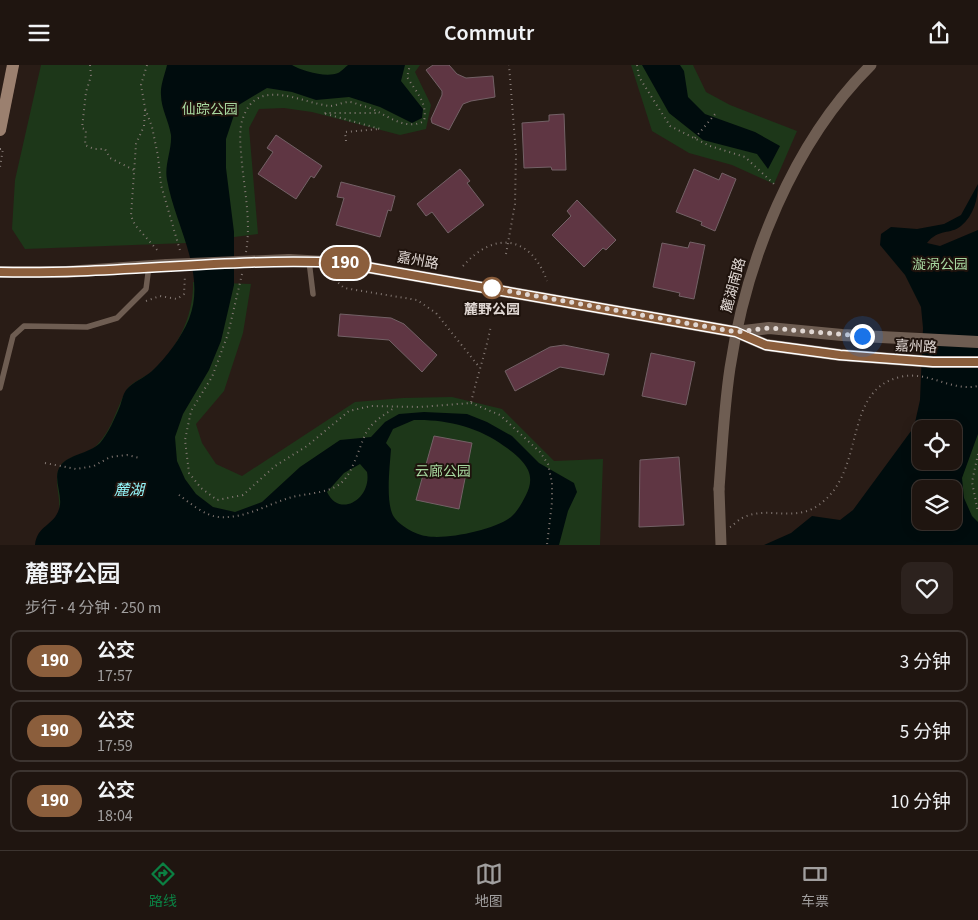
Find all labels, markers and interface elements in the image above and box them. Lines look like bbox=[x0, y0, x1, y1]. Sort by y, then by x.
text: Commutr bbox=[444, 17, 534, 49]
icon: menu bbox=[25, 19, 53, 47]
icon: share bbox=[925, 19, 953, 47]
park label: 仙踪公园 bbox=[182, 100, 238, 120]
line badge: 190 bbox=[316, 247, 374, 279]
street label: 嘉州路 bbox=[395, 247, 440, 274]
text: 190 bbox=[331, 250, 359, 275]
park label: 漩涡公园 bbox=[912, 255, 968, 275]
street label: 麓湖南路 bbox=[717, 256, 751, 315]
marker: 麓野公园 bbox=[481, 277, 503, 299]
place label: 麓野公园 bbox=[464, 300, 520, 320]
your location bbox=[850, 324, 875, 349]
street label: 嘉州路 bbox=[894, 336, 937, 358]
map controls bbox=[912, 420, 962, 530]
button: locate bbox=[912, 420, 962, 470]
park label: 云廊公园 bbox=[415, 462, 471, 482]
water label: 麓湖 bbox=[114, 480, 146, 501]
button: layers bbox=[912, 480, 962, 530]
text: 麓野公园 bbox=[25, 557, 121, 592]
button: heart bbox=[901, 562, 953, 614]
text: 步行 · 4 分钟 · 250 m bbox=[25, 597, 161, 619]
text: 公交 bbox=[97, 638, 135, 665]
text: 190 bbox=[40, 648, 69, 673]
text: 3 分钟 bbox=[900, 649, 951, 676]
text: 17:57 bbox=[97, 665, 133, 687]
text: 公交 bbox=[97, 708, 135, 735]
text: 190 bbox=[40, 718, 69, 743]
text: 5 分钟 bbox=[900, 719, 951, 746]
text: 17:59 bbox=[97, 735, 133, 757]
text: 公交 bbox=[97, 778, 135, 805]
text: 190 bbox=[40, 788, 69, 813]
text: 10 分钟 bbox=[890, 789, 951, 816]
text: 18:04 bbox=[97, 805, 133, 827]
tab: 路线 bbox=[149, 860, 177, 912]
tab: 地图 bbox=[475, 860, 503, 912]
tab: 车票 bbox=[801, 860, 829, 912]

